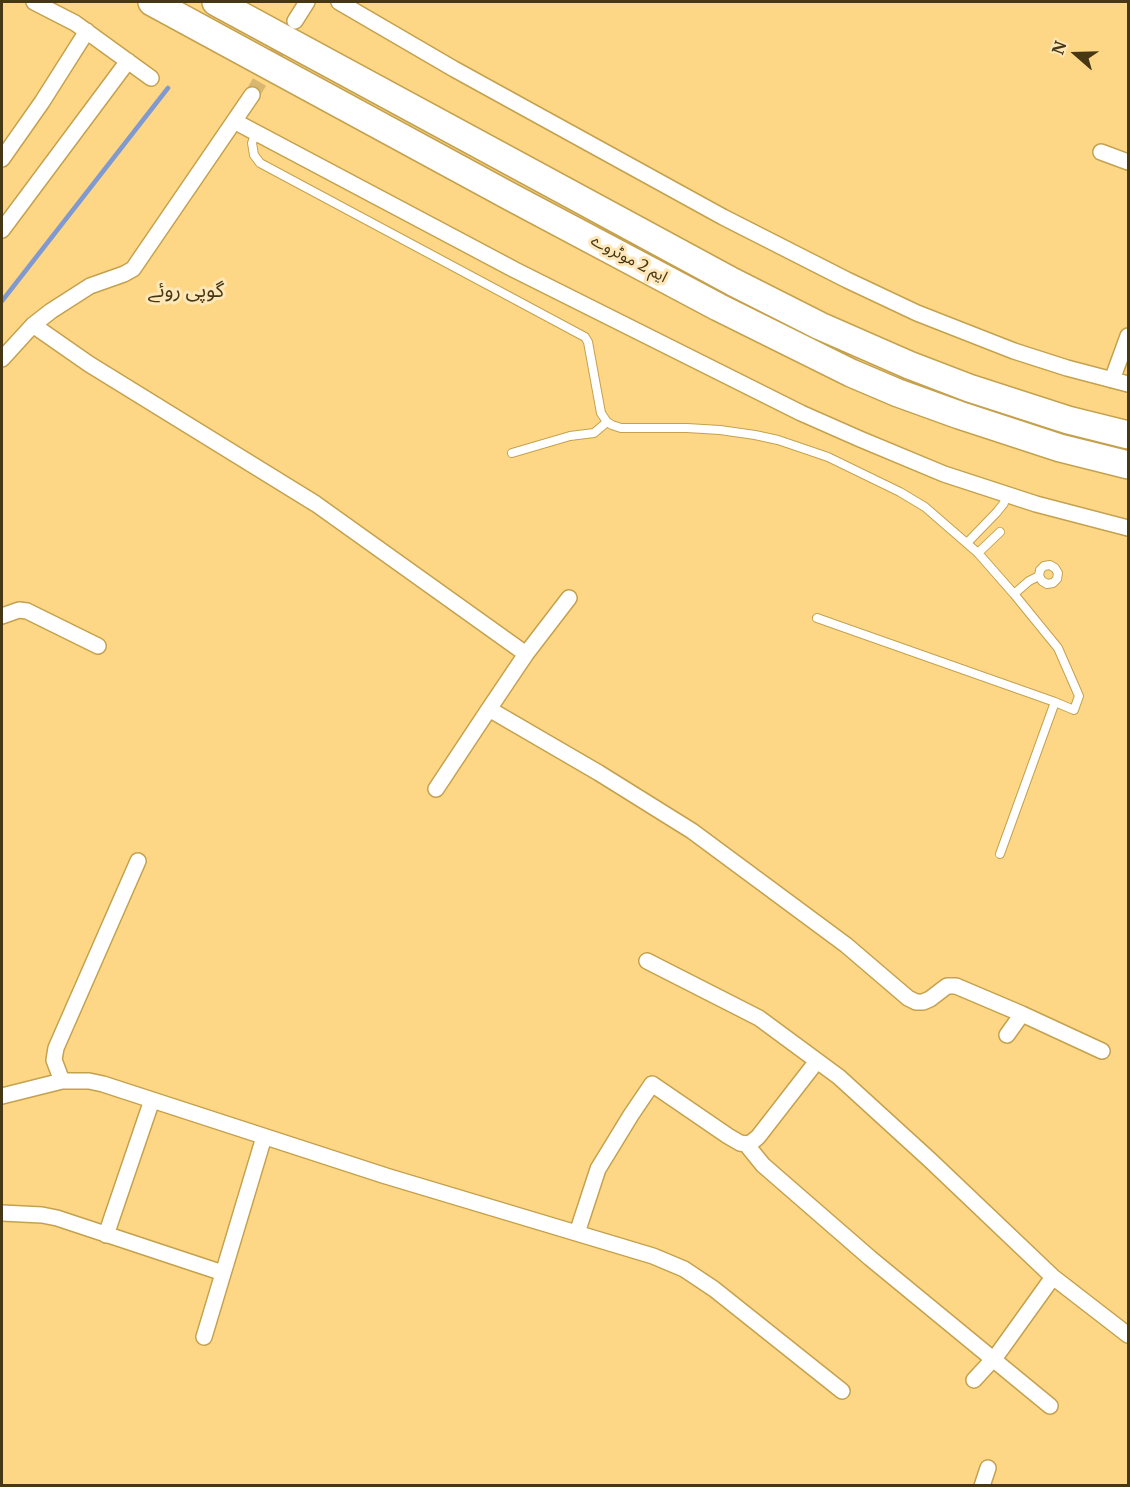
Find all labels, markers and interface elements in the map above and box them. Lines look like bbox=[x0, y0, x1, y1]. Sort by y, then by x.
north arrow bbox=[1046, 24, 1106, 84]
text: N bbox=[1048, 38, 1071, 57]
street label: ایم 2 موٹروے bbox=[587, 231, 671, 287]
district label: گوپی روئے bbox=[148, 279, 224, 303]

